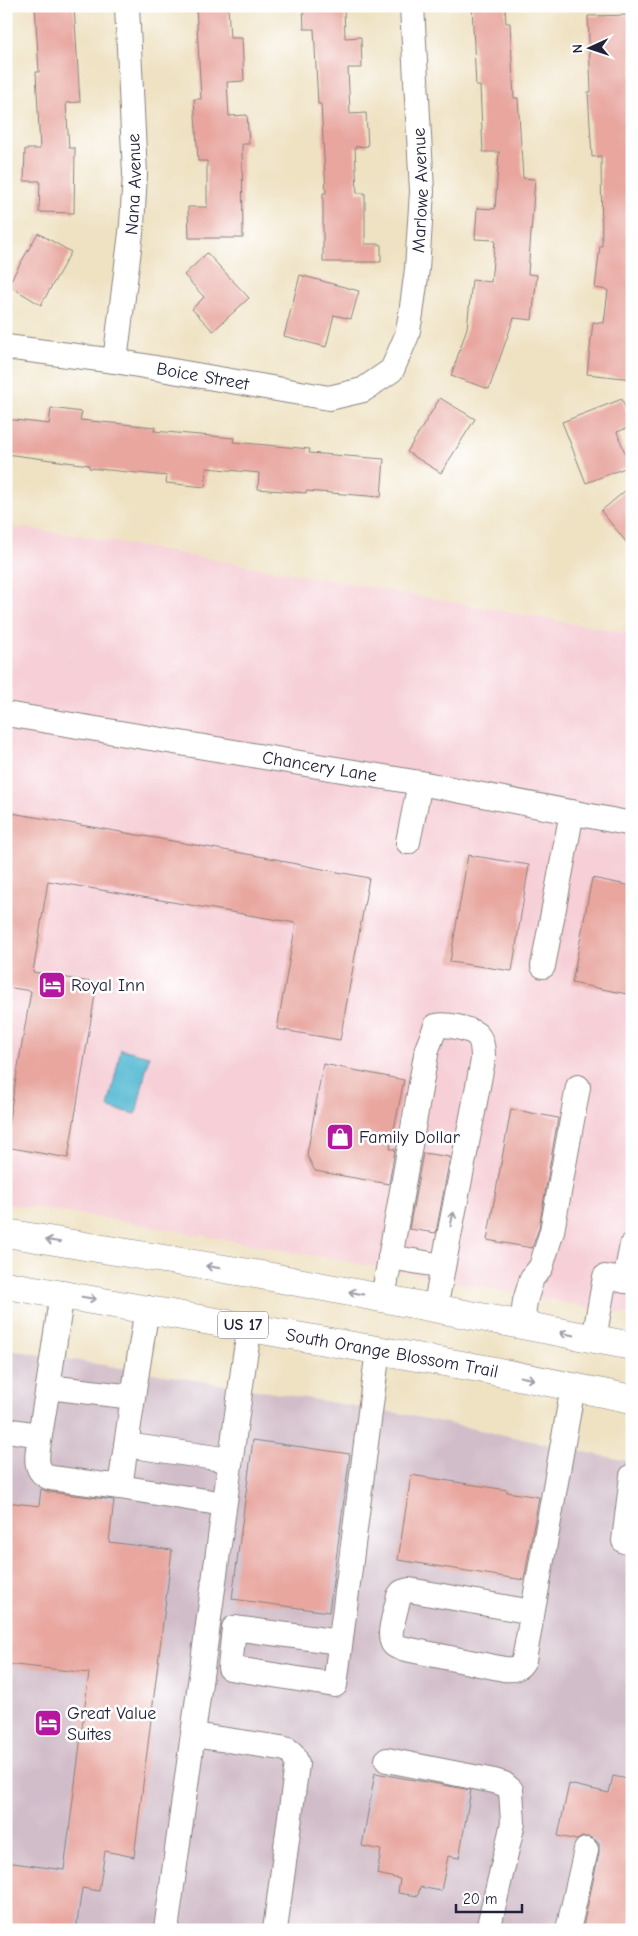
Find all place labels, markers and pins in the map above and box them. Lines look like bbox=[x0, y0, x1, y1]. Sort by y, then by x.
hotel icon: Royal Inn bbox=[37, 970, 67, 1000]
place label: Royal Inn bbox=[71, 975, 145, 996]
shop icon: Family Dollar bbox=[325, 1122, 355, 1152]
place label: Family Dollar bbox=[359, 1127, 461, 1148]
place label: Great Value Suites bbox=[67, 1703, 156, 1745]
hotel icon: Great Value Suites bbox=[33, 1708, 63, 1738]

